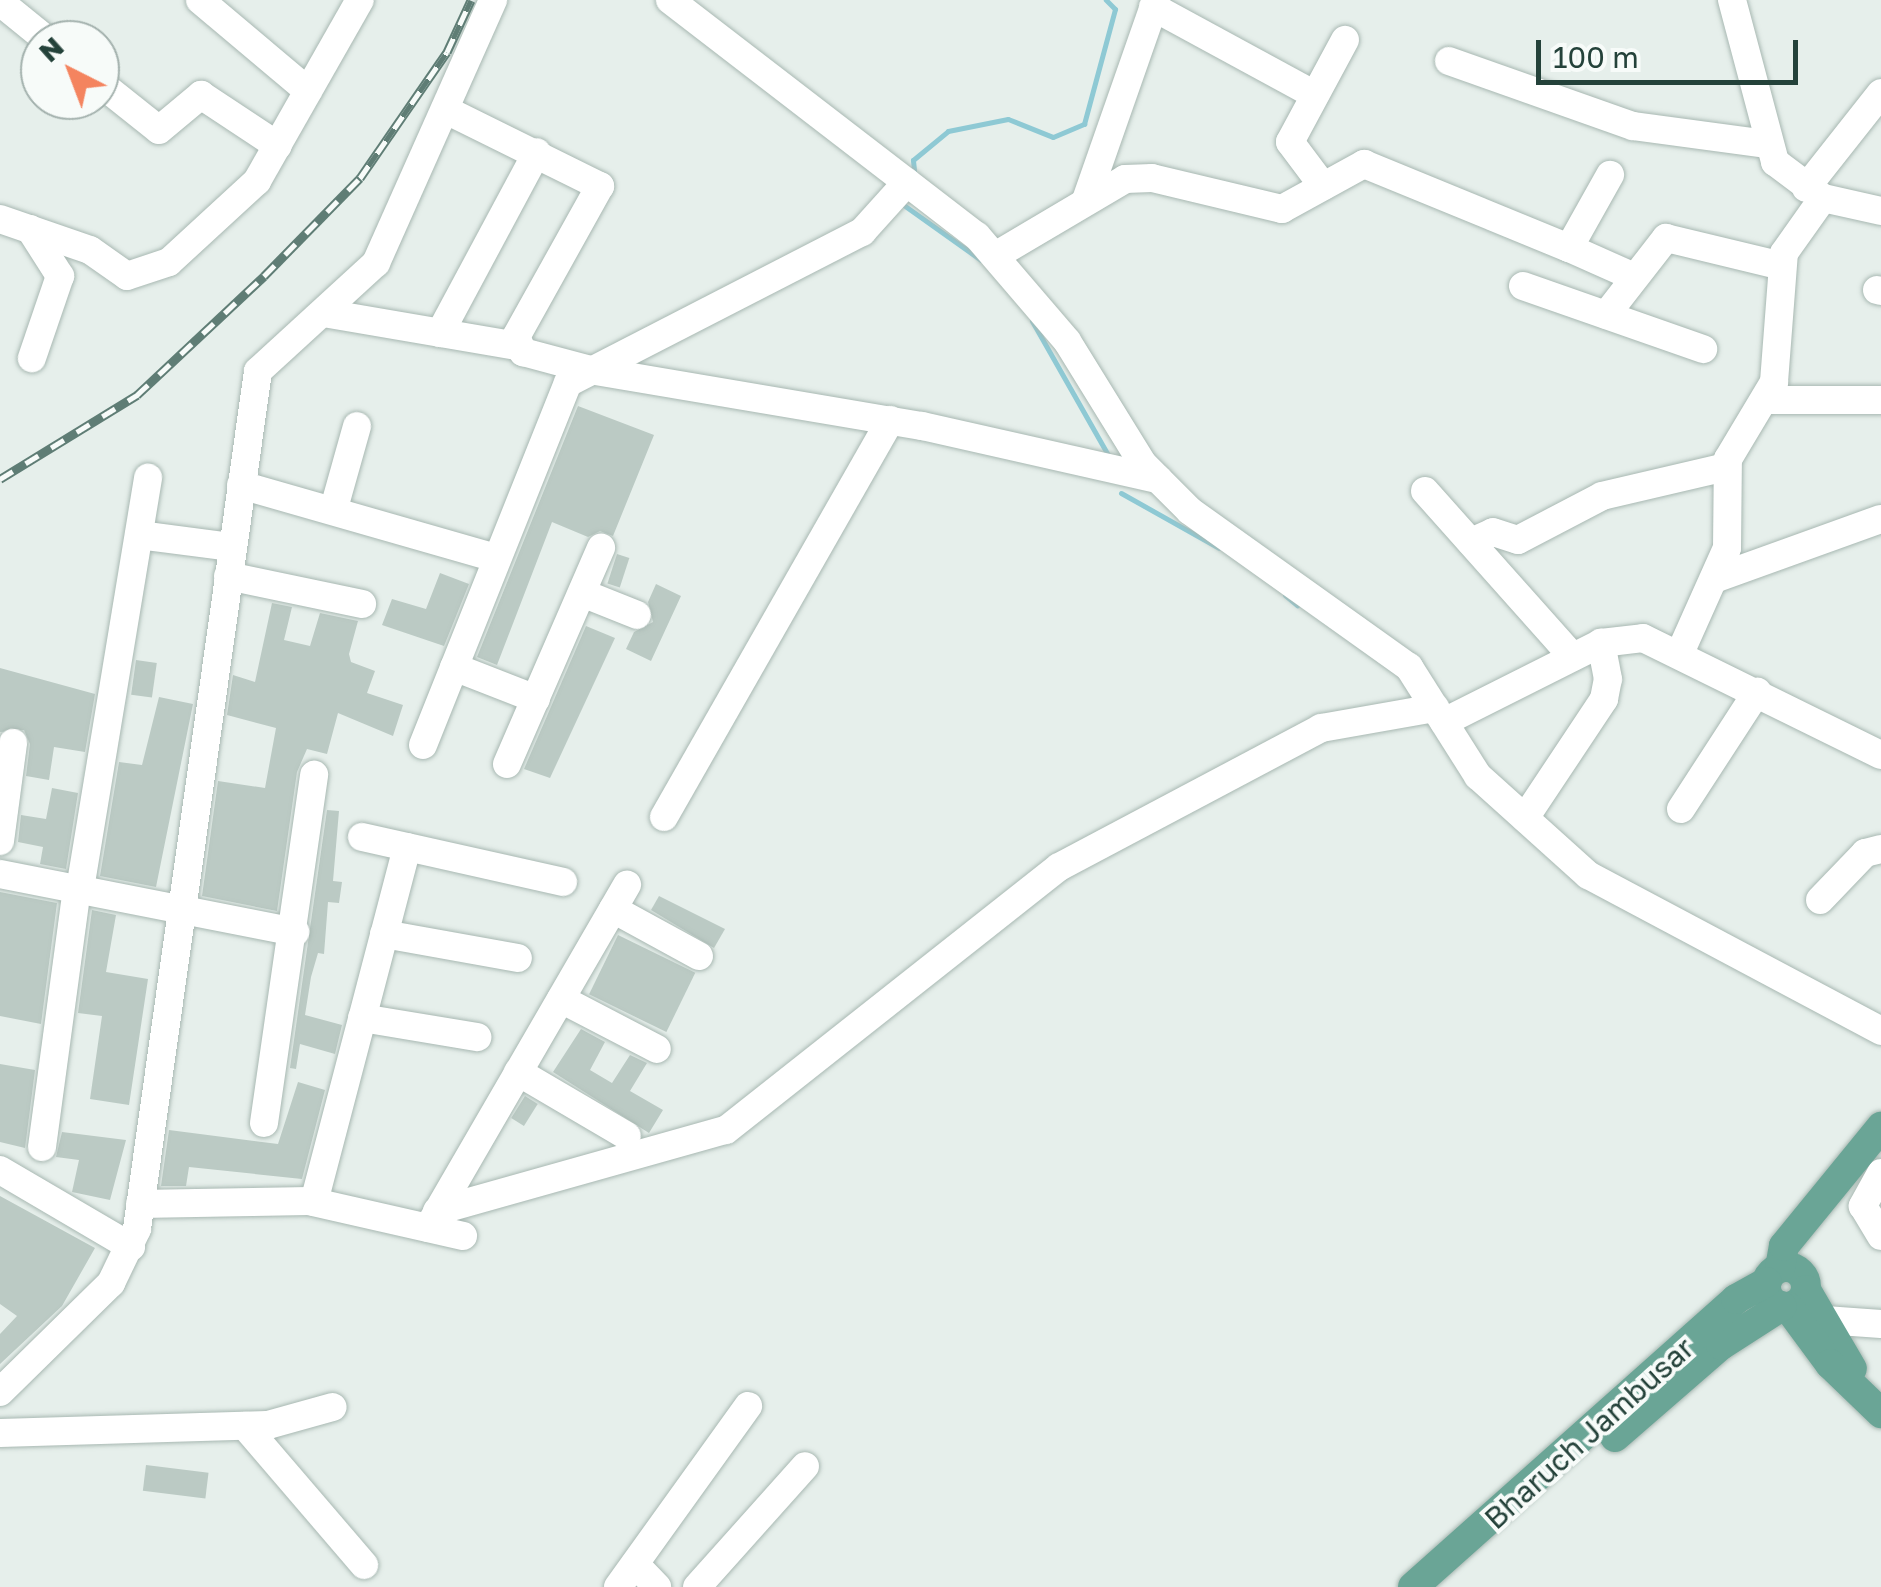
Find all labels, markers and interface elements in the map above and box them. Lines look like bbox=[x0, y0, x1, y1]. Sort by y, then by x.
north arrow bbox=[20, 20, 120, 120]
scale bar bbox=[1541, 20, 1804, 82]
text: N bbox=[32, 29, 70, 68]
text: 100 m bbox=[1553, 39, 1639, 75]
street label: Bharuch Jambusar bbox=[1477, 1330, 1701, 1536]

